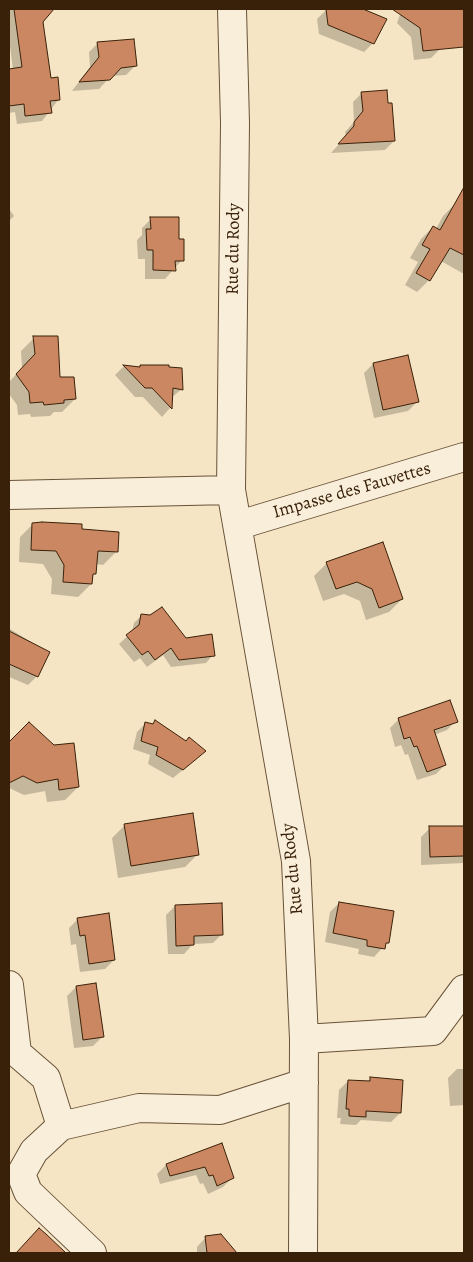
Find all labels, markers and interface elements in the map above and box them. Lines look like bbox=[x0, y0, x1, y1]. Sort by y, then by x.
street label: Rue du Rody bbox=[222, 203, 246, 295]
street label: Impasse des Fauvettes bbox=[271, 458, 433, 524]
street label: Rue du Rody bbox=[277, 822, 309, 916]

